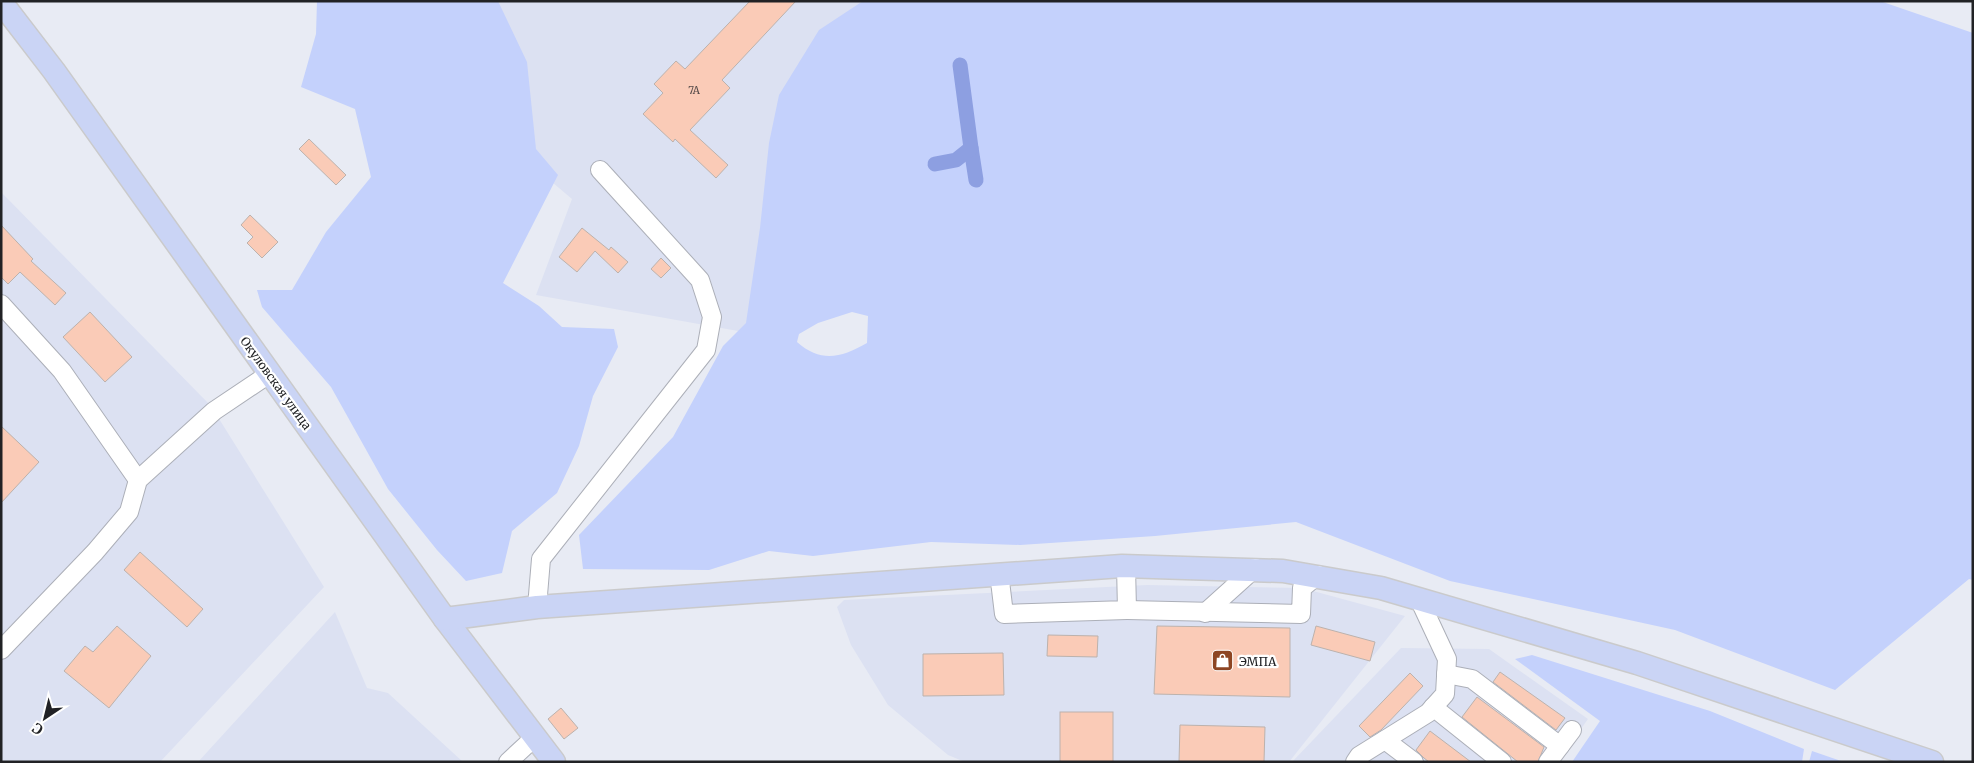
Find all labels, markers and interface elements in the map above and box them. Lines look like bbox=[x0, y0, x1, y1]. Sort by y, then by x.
house number: 7А bbox=[688, 84, 701, 97]
street label: Окуловская улица bbox=[237, 334, 315, 433]
shop icon: ЭМПА bbox=[1211, 649, 1235, 673]
place label: ЭМПА bbox=[1239, 654, 1277, 669]
north arrow bbox=[20, 693, 70, 743]
text: С bbox=[29, 719, 47, 739]

